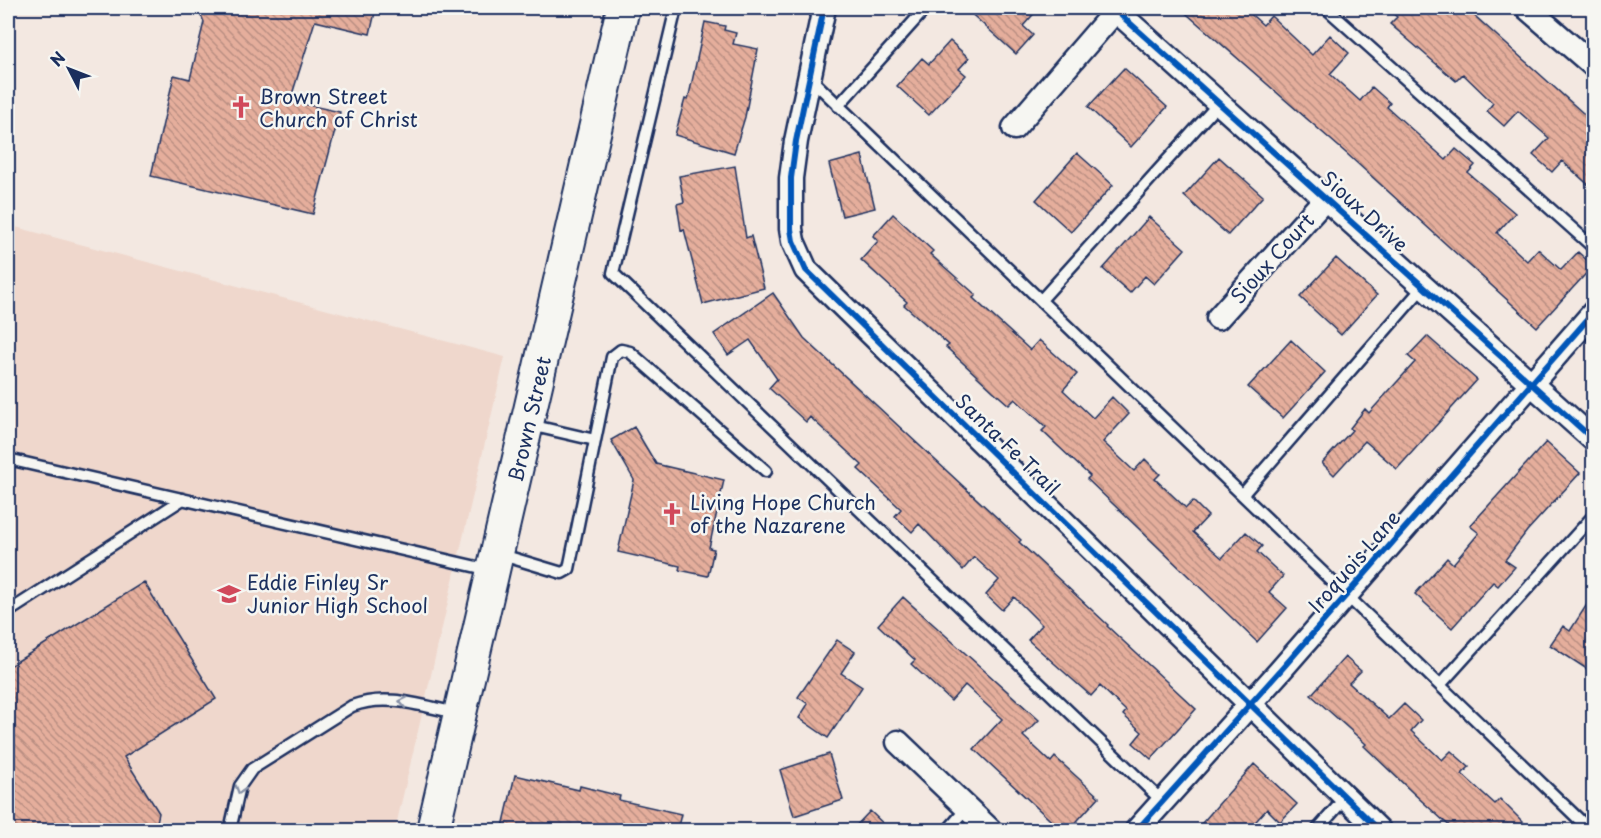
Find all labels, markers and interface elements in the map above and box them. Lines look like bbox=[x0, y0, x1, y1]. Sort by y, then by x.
north arrow bbox=[39, 39, 99, 99]
text: N bbox=[44, 46, 70, 71]
place label: Brown Street Church of Christ bbox=[259, 81, 418, 134]
church icon: Brown Street Church of Christ bbox=[228, 94, 254, 120]
street label: Sioux Drive bbox=[1315, 164, 1415, 258]
street label: Sioux Court bbox=[1223, 206, 1321, 310]
street label: Brown Street bbox=[500, 353, 558, 485]
street label: Santa Fe Trail bbox=[949, 386, 1067, 502]
place label: Living Hope Church of the Nazarene bbox=[690, 487, 876, 540]
church icon: Living Hope Church of the Nazarene bbox=[659, 501, 685, 527]
street label: Iroquois Lane bbox=[1301, 503, 1407, 619]
place label: Eddie Finley Sr Junior High School bbox=[247, 567, 428, 620]
school or university icon: Eddie Finley Sr Junior High School bbox=[216, 581, 242, 607]
one-way arrow bbox=[398, 696, 408, 709]
one-way arrow bbox=[235, 784, 247, 795]

